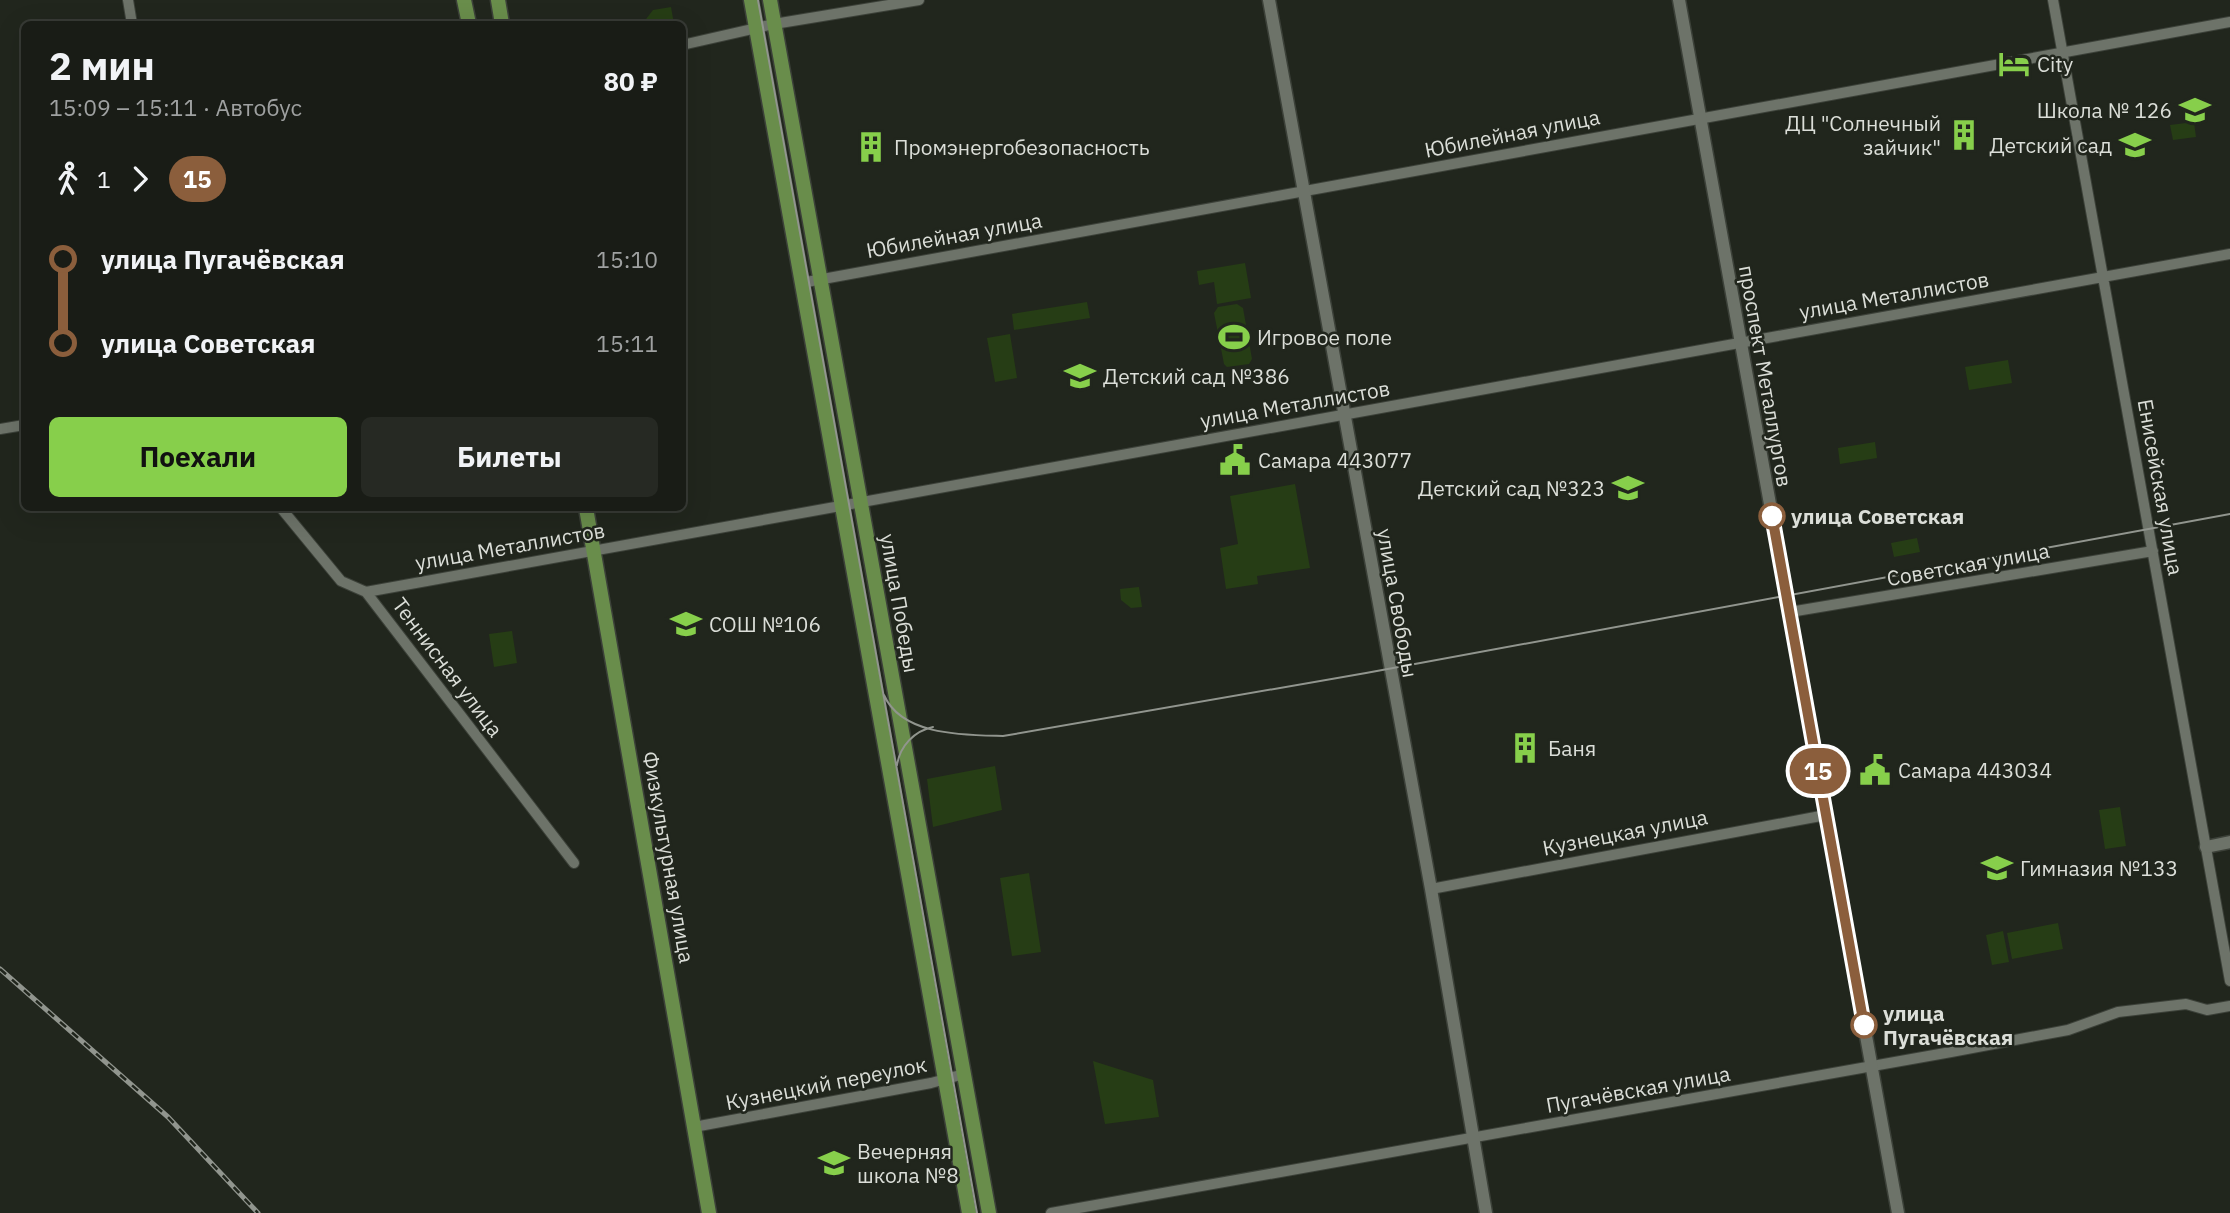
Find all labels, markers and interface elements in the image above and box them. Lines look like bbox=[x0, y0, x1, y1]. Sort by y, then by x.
text: 2 мин bbox=[49, 41, 155, 90]
hotel icon: City bbox=[1997, 47, 2031, 81]
place label: City bbox=[2037, 50, 2074, 78]
text: 80 ₽ bbox=[603, 64, 658, 98]
text: 15:09 – 15:11 · Автобус bbox=[49, 92, 302, 122]
school or university icon: Школа № 126 bbox=[2178, 93, 2212, 127]
place label: Школа № 126 bbox=[2037, 96, 2172, 124]
street label: Юбилейная улица bbox=[1422, 102, 1602, 164]
place label: ДЦ "Солнечный зайчик" bbox=[1785, 109, 1941, 161]
building icon: ДЦ "Солнечный зайчик" bbox=[1947, 118, 1981, 152]
school or university icon: Детский сад bbox=[2118, 128, 2152, 162]
building icon: Промэнергобезопасность bbox=[854, 130, 888, 164]
place label: Детский сад bbox=[1989, 131, 2112, 159]
place label: Промэнергобезопасность bbox=[894, 133, 1150, 161]
icon: walk bbox=[49, 160, 87, 198]
icon: forward bbox=[121, 160, 159, 198]
text: 15 bbox=[183, 163, 212, 195]
text: 1 bbox=[97, 164, 111, 194]
street label: Юбилейная улица bbox=[864, 206, 1044, 264]
text: улица Пугачёвская bbox=[101, 242, 345, 276]
text: 15:10 bbox=[596, 244, 658, 274]
street label: проспект Металлургов bbox=[1733, 263, 1799, 489]
street label: улица Металлистов bbox=[1797, 265, 1991, 325]
sports icon: Игровое поле bbox=[1217, 320, 1251, 354]
place label: Игровое поле bbox=[1257, 323, 1392, 351]
text: улица Советская bbox=[101, 326, 316, 360]
text: 15:11 bbox=[596, 328, 658, 358]
school or university icon: Детский сад №386 bbox=[1063, 359, 1097, 393]
place label: Детский сад №386 bbox=[1103, 362, 1290, 390]
street label: улица Металлистов bbox=[1198, 374, 1392, 434]
street label: Енисейская улица bbox=[2132, 397, 2190, 577]
button: Поехали bbox=[49, 417, 347, 497]
button: Билеты bbox=[361, 417, 658, 497]
public building icon: Самара 443077 bbox=[1218, 443, 1252, 477]
place label: Самара 443077 bbox=[1258, 446, 1412, 474]
school or university icon: Детский сад №323 bbox=[1611, 471, 1645, 505]
place label: Детский сад №323 bbox=[1418, 474, 1605, 502]
place label: улица Советская bbox=[1791, 502, 1964, 530]
marker: улица Советская bbox=[1759, 503, 1785, 529]
street label: улица Металлистов bbox=[413, 516, 607, 576]
street label: улица Свободы bbox=[1371, 526, 1425, 680]
street label: улица Победы bbox=[874, 531, 926, 675]
street label: Советская улица bbox=[1884, 536, 2052, 592]
street label: Теннисная улица bbox=[386, 592, 510, 742]
school or university icon: СОШ №106 bbox=[669, 607, 703, 641]
place label: СОШ №106 bbox=[709, 610, 821, 638]
building icon: Баня bbox=[1508, 731, 1542, 765]
place label: Баня bbox=[1548, 734, 1596, 762]
line badge: 15 bbox=[1786, 748, 1850, 794]
street label: Физкультурная улица bbox=[637, 749, 701, 965]
public building icon: Самара 443034 bbox=[1858, 753, 1892, 787]
text: 15 bbox=[1804, 755, 1832, 787]
place label: Самара 443034 bbox=[1898, 756, 2052, 784]
street label: Кузнецкая улица bbox=[1540, 802, 1710, 862]
school or university icon: Гимназия №133 bbox=[1980, 851, 2014, 885]
place label: Гимназия №133 bbox=[2020, 854, 2178, 882]
place label: улица Пугачёвская bbox=[1883, 999, 2013, 1051]
marker: улица Пугачёвская bbox=[1851, 1012, 1877, 1038]
street label: Кузнецкий переулок bbox=[723, 1050, 929, 1116]
street label: Пугачёвская улица bbox=[1544, 1059, 1732, 1119]
place label: Вечерняя школа №8 bbox=[857, 1137, 959, 1189]
school or university icon: Вечерняя школа №8 bbox=[817, 1146, 851, 1180]

